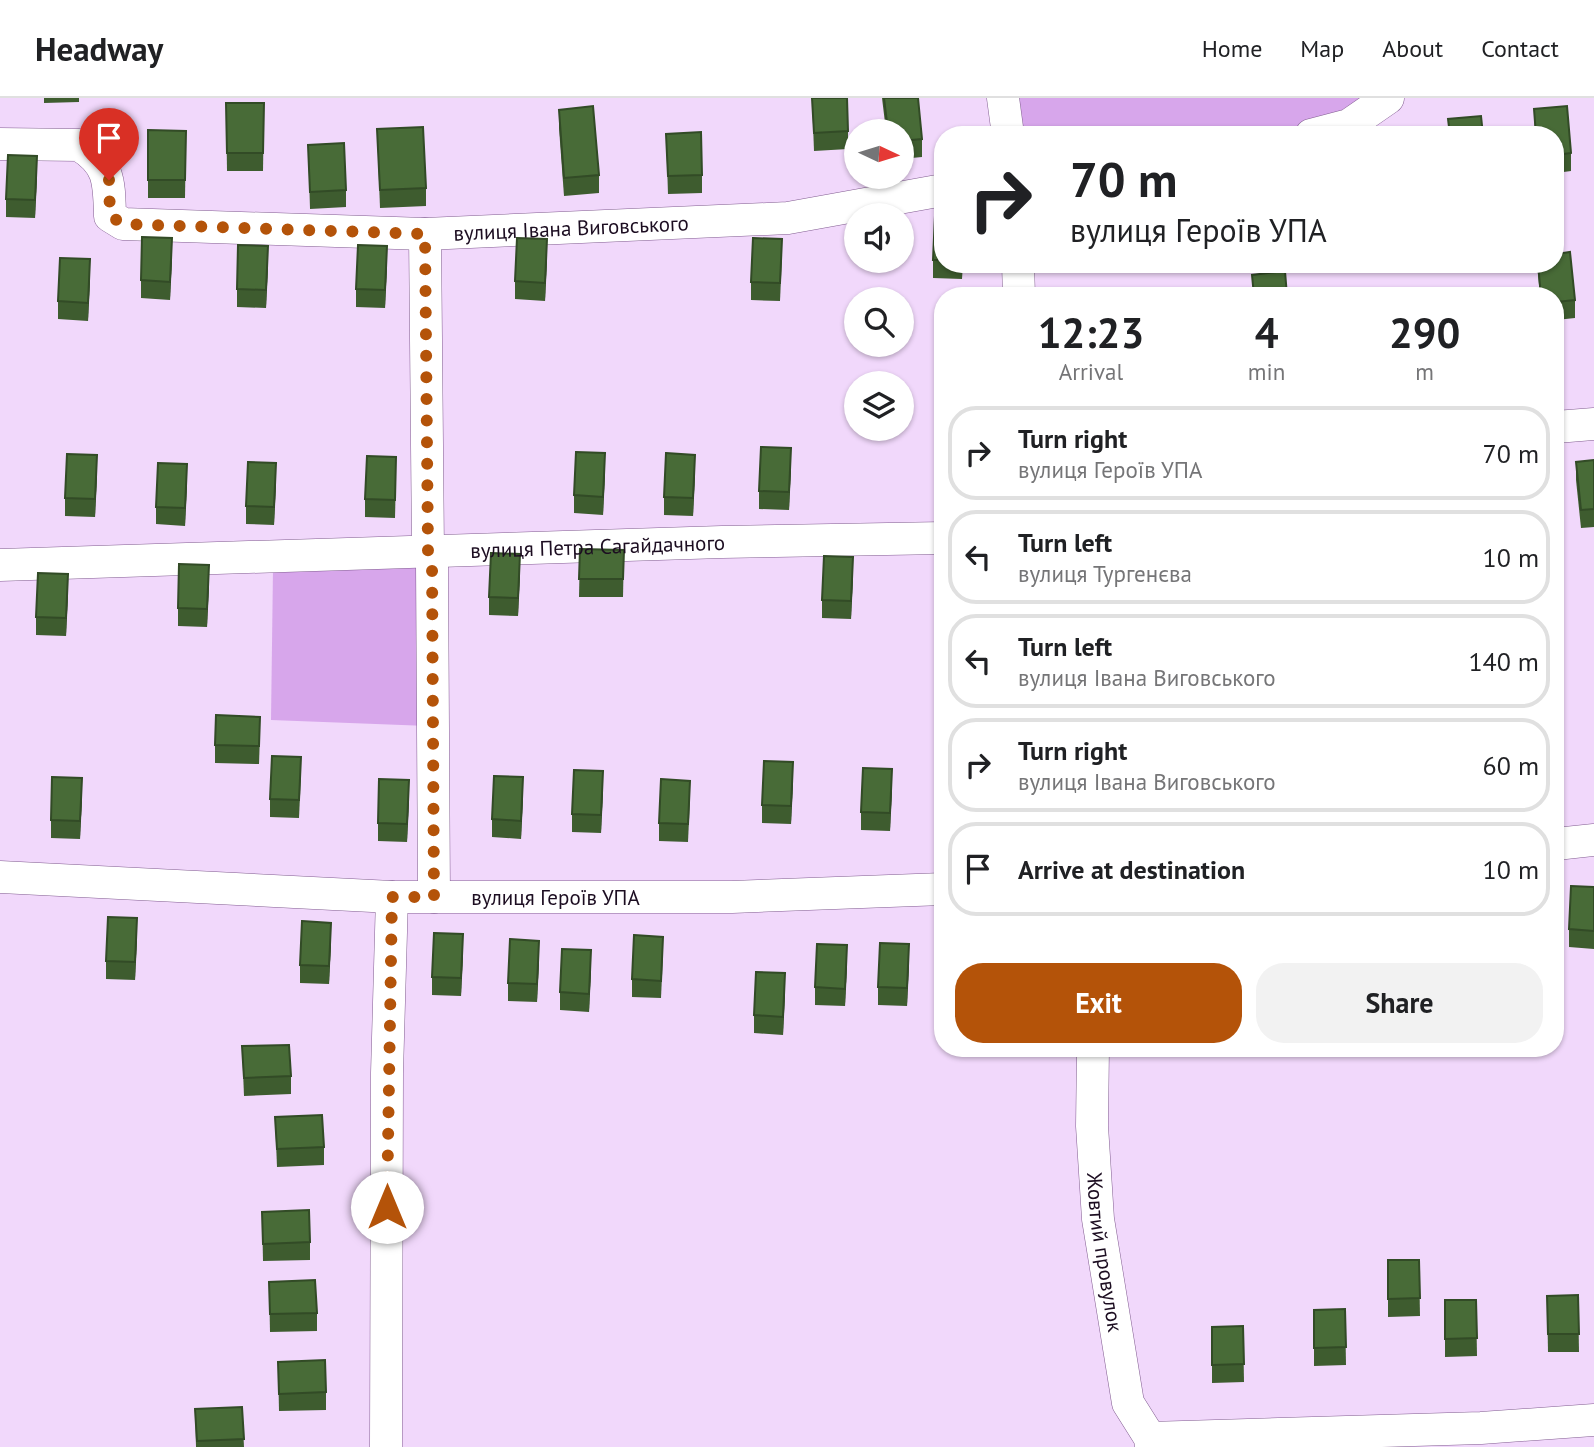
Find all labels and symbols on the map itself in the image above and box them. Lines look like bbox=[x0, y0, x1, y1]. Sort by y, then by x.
pin bbox=[79, 108, 139, 180]
north arrow bbox=[844, 119, 914, 189]
street label: вулиця Івана Виговського bbox=[453, 209, 689, 246]
street label: вулиця Петра Сагайдачного bbox=[470, 528, 725, 564]
street label: вулиця Героїв УПА bbox=[471, 884, 640, 911]
position arrow bbox=[350, 1170, 424, 1244]
street label: Жовтий провулок bbox=[1081, 1171, 1130, 1334]

